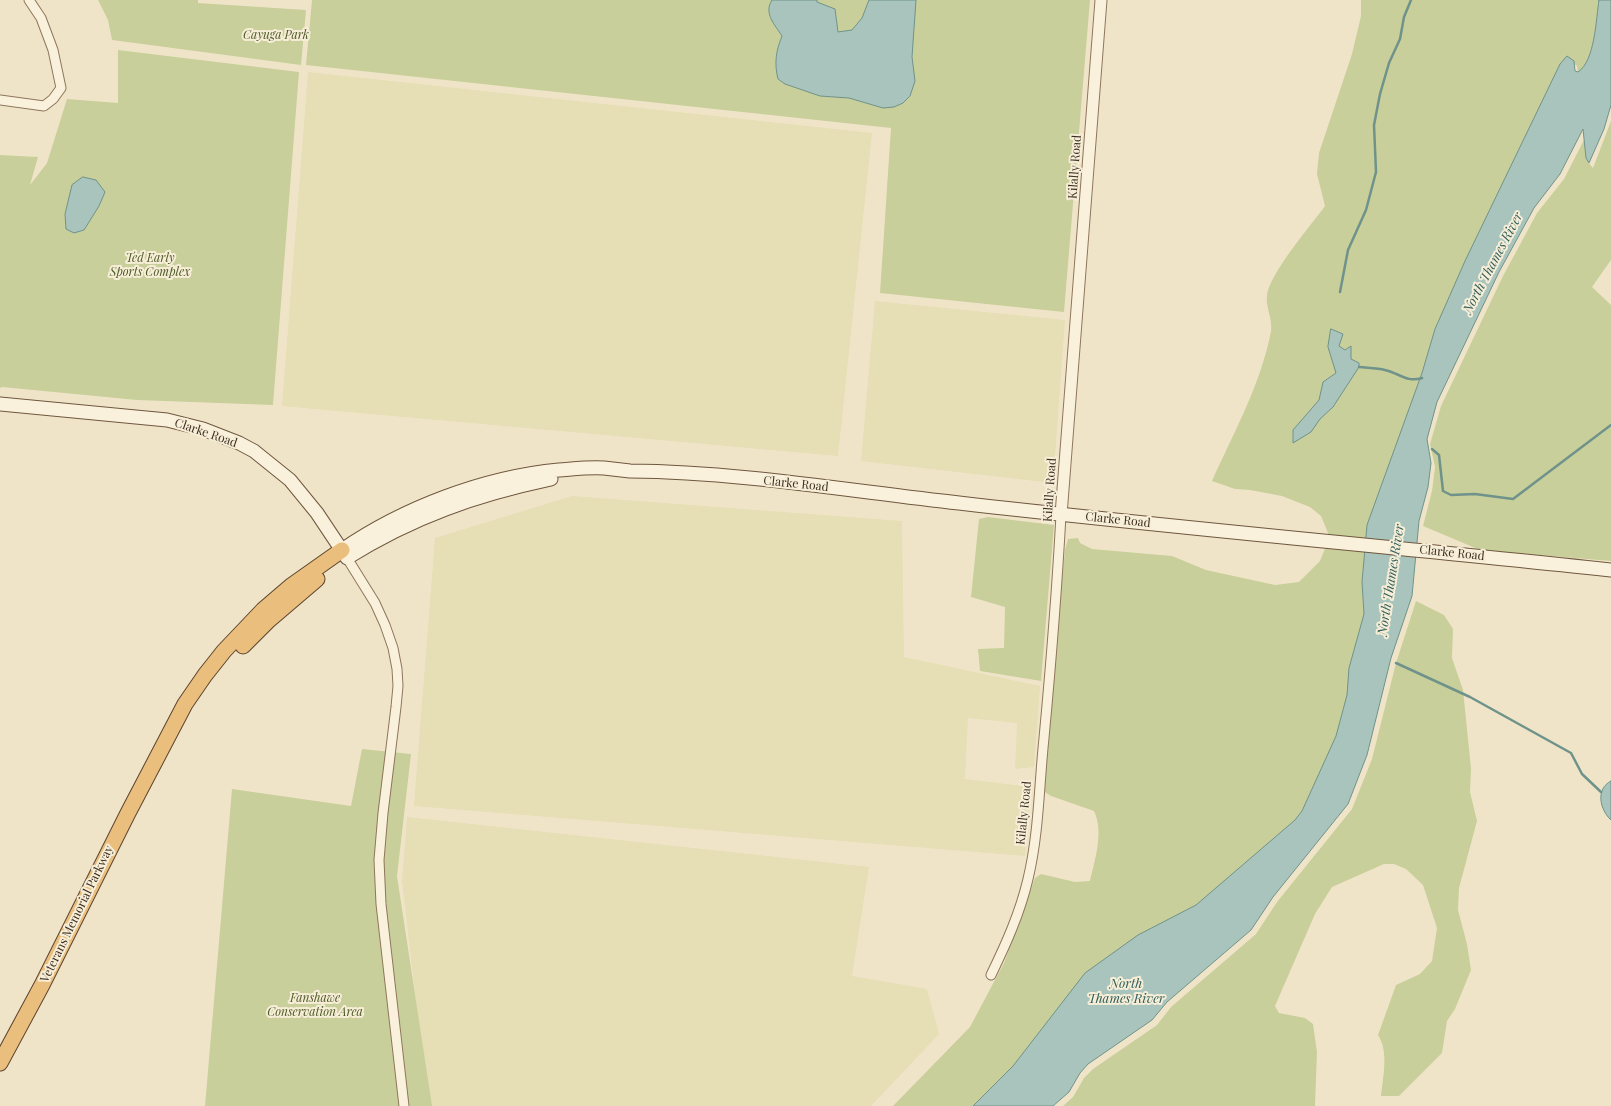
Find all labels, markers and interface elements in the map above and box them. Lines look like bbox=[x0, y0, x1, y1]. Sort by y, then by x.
park label: Cayuga Park bbox=[243, 28, 309, 42]
street label: Kilally Road bbox=[1066, 135, 1084, 199]
water label: North Thames River bbox=[1460, 210, 1526, 316]
park label: Ted Early Sports Complex bbox=[110, 251, 190, 279]
street label: Clarke Road bbox=[173, 416, 239, 450]
street label: Kilally Road bbox=[1041, 458, 1059, 522]
street label: Clarke Road bbox=[763, 473, 829, 495]
street label: Clarke Road bbox=[1085, 509, 1151, 531]
water label: North Thames River bbox=[1375, 523, 1407, 637]
street label: Clarke Road bbox=[1419, 542, 1485, 564]
street label: Kilally Road bbox=[1013, 780, 1035, 846]
street label: Veterans Memorial Parkway bbox=[38, 843, 116, 985]
water label: North Thames River bbox=[1088, 976, 1164, 1007]
park label: Fanshawe Conservation Area bbox=[267, 991, 363, 1019]

